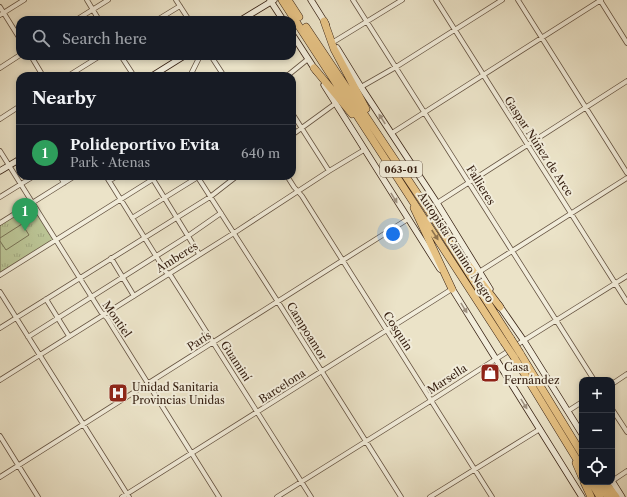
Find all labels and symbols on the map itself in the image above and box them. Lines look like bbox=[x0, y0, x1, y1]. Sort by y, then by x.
street label: Gaspar Núñez de Arce bbox=[501, 93, 577, 199]
one-way arrow bbox=[379, 113, 386, 125]
road number: 063-01 bbox=[380, 161, 422, 177]
street label: Fallieres bbox=[463, 163, 499, 208]
street label: Autopista Camino Negro bbox=[414, 188, 497, 305]
one-way arrow bbox=[391, 192, 398, 204]
pin: 1 bbox=[12, 198, 38, 231]
your location bbox=[383, 224, 403, 244]
one-way arrow bbox=[431, 229, 439, 240]
street label: Amberes bbox=[153, 239, 201, 276]
street label: Montiel bbox=[99, 298, 135, 340]
street label: Campoamor bbox=[284, 300, 330, 363]
one-way arrow bbox=[460, 303, 468, 313]
street label: Cosquín bbox=[380, 309, 416, 353]
street label: París bbox=[184, 328, 214, 354]
street label: Guaminí bbox=[218, 338, 255, 384]
place label: Casa Fernández bbox=[504, 360, 560, 387]
street label: Marsella bbox=[424, 361, 470, 397]
shop icon: Casa Fernández bbox=[479, 362, 501, 384]
street label: Barcelona bbox=[256, 366, 308, 406]
place label: Unidad Sanitaria Provincias Unidas bbox=[132, 380, 225, 407]
hospital icon: Unidad Sanitaria Provincias Unidas bbox=[107, 382, 129, 404]
one-way arrow bbox=[520, 399, 528, 409]

